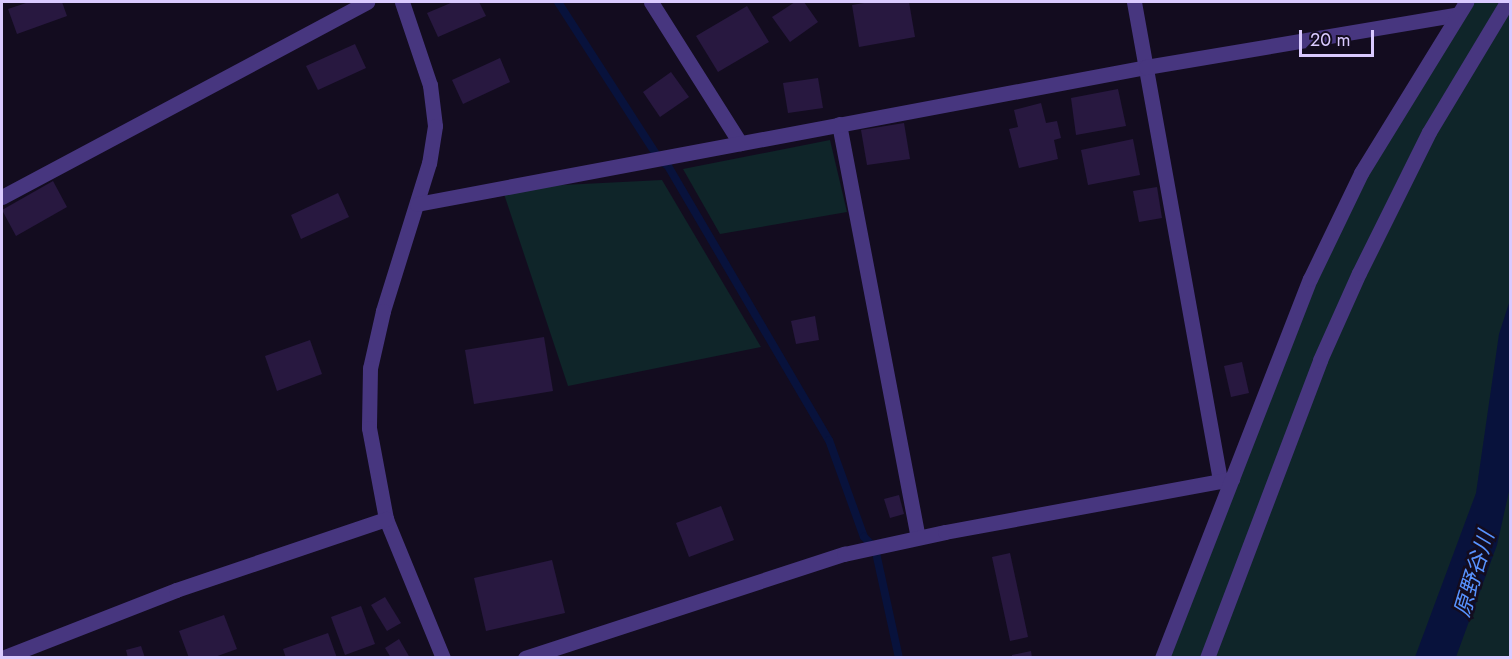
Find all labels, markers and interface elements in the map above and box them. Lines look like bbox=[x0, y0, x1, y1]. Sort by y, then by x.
scale bar bbox=[1302, 18, 1377, 56]
text: 20 m bbox=[1310, 27, 1350, 53]
water label: 原野谷川 bbox=[1449, 528, 1499, 620]

